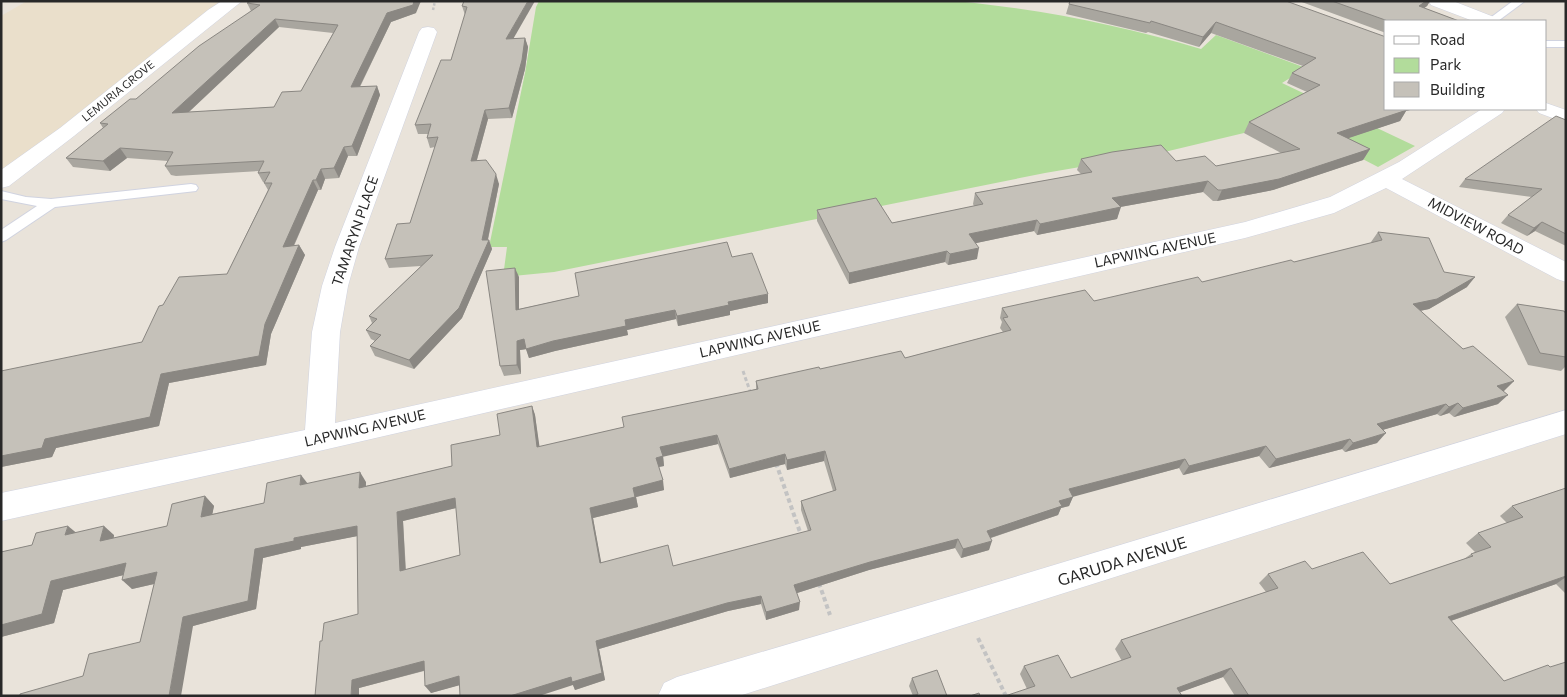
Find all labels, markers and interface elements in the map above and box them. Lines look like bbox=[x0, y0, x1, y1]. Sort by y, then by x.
legend bbox=[1384, 20, 1547, 110]
text: Road bbox=[1430, 30, 1465, 48]
text: Park bbox=[1430, 55, 1461, 73]
street label: LEMURIA GROVE bbox=[79, 57, 157, 124]
text: Building bbox=[1430, 80, 1485, 98]
street label: TAMARYN PLACE bbox=[328, 173, 381, 288]
street label: MIDVIEW ROAD bbox=[1425, 193, 1527, 258]
street label: LAPWING AVENUE bbox=[1093, 228, 1217, 271]
street label: LAPWING AVENUE bbox=[698, 316, 822, 361]
street label: LAPWING AVENUE bbox=[303, 405, 427, 450]
street label: GARUDA AVENUE bbox=[1055, 532, 1189, 589]

